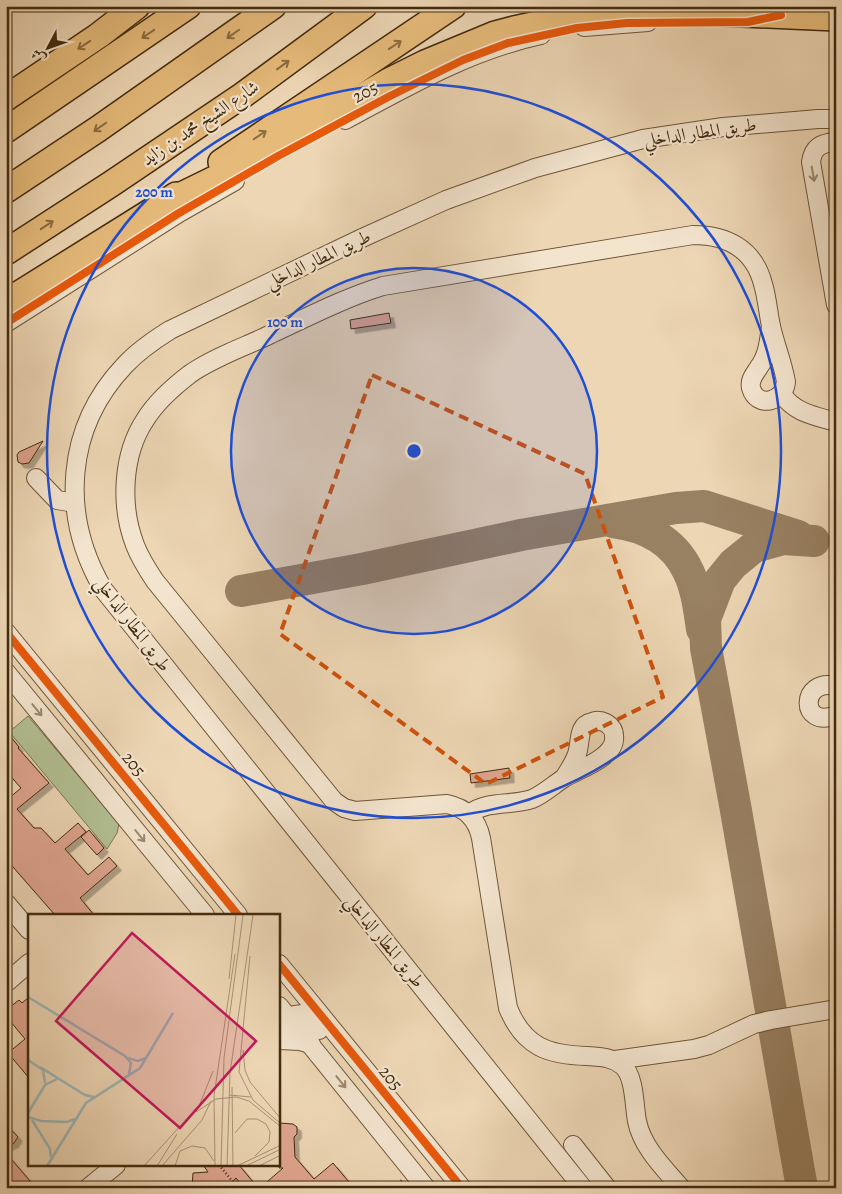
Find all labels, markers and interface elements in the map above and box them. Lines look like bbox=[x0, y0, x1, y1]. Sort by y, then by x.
north arrow bbox=[22, 22, 72, 72]
one-way arrow bbox=[141, 29, 155, 39]
one-way arrow bbox=[227, 29, 241, 39]
one-way arrow bbox=[77, 40, 91, 51]
one-way arrow bbox=[388, 40, 402, 50]
text: ش bbox=[27, 45, 50, 68]
one-way arrow bbox=[276, 60, 289, 71]
street label: شارع الشيخ محمد بن زايد bbox=[137, 75, 266, 174]
street label: 205 bbox=[348, 75, 382, 109]
street label: طريق المطار الداخلي bbox=[642, 112, 759, 157]
one-way arrow bbox=[93, 122, 107, 132]
one-way arrow bbox=[252, 130, 266, 140]
one-way arrow bbox=[808, 166, 818, 182]
text: 200 m bbox=[135, 182, 173, 202]
one-way arrow bbox=[40, 220, 54, 231]
street label: طريق المطار الداخلي bbox=[261, 224, 377, 298]
text: 100 m bbox=[267, 312, 303, 332]
centre of rings bbox=[405, 442, 423, 460]
street label: طريق المطار الداخلي bbox=[85, 571, 177, 680]
one-way arrow bbox=[32, 703, 43, 716]
street label: 205 bbox=[117, 746, 151, 782]
one-way arrow bbox=[134, 829, 145, 842]
street label: طريق المطار الداخلي bbox=[336, 889, 430, 996]
inset map bbox=[28, 914, 280, 1166]
street label: 205 bbox=[374, 1060, 408, 1096]
one-way arrow bbox=[336, 1075, 347, 1088]

